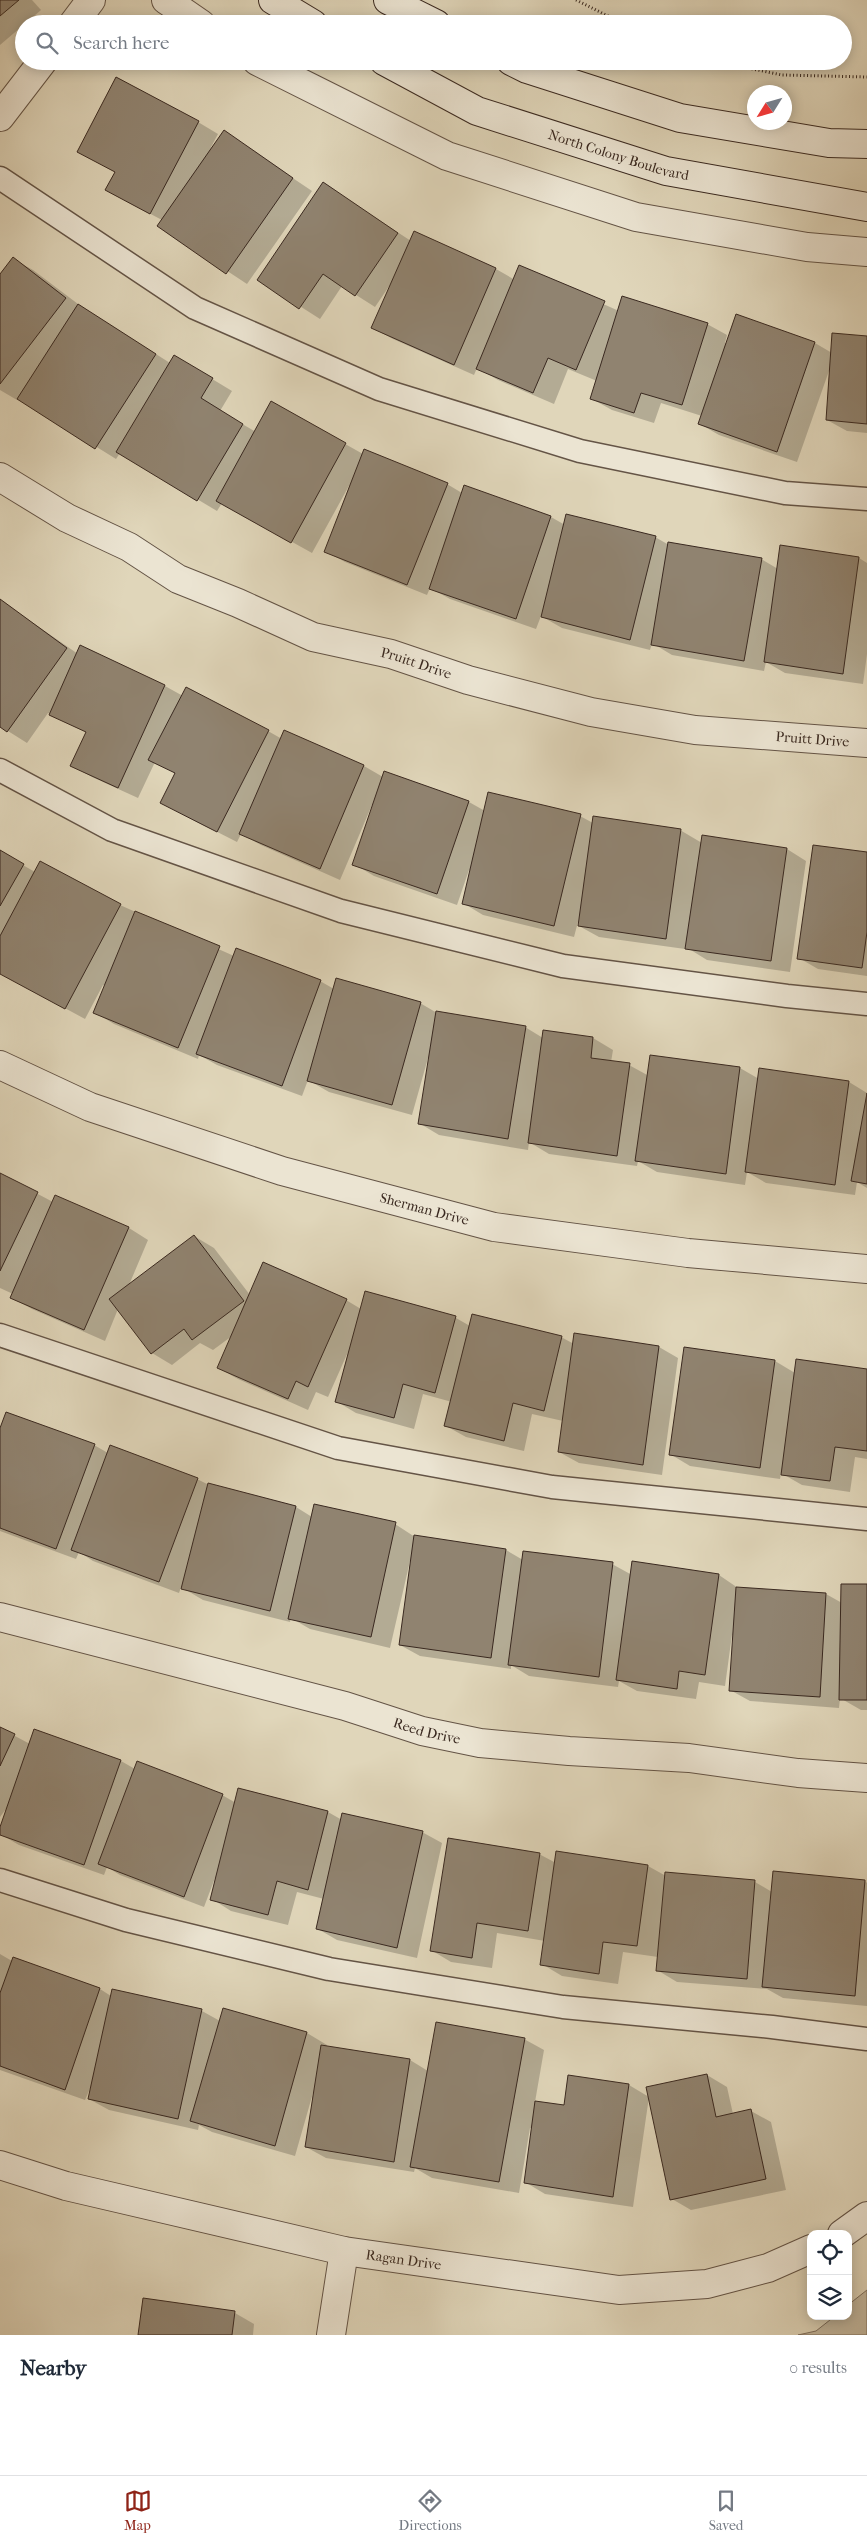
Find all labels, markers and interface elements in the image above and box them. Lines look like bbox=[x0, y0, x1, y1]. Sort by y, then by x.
search box bbox=[15, 15, 852, 70]
icon: search bbox=[33, 29, 61, 57]
text: Search here bbox=[73, 32, 169, 54]
north arrow bbox=[747, 85, 792, 130]
street label: North Colony Boulevard bbox=[546, 126, 691, 184]
street label: Pruitt Drive bbox=[379, 644, 454, 682]
street label: Pruitt Drive bbox=[775, 728, 850, 750]
street label: Sherman Drive bbox=[378, 1189, 471, 1229]
street label: Reed Drive bbox=[391, 1714, 462, 1747]
map controls bbox=[807, 2230, 852, 2320]
button: locate bbox=[807, 2230, 852, 2275]
street label: Ragan Drive bbox=[365, 2246, 443, 2273]
button: layers bbox=[807, 2275, 852, 2320]
text: Nearby bbox=[20, 2356, 86, 2380]
text: 0 results bbox=[789, 2358, 847, 2377]
tab: Map bbox=[124, 2487, 152, 2534]
tab: Directions bbox=[399, 2487, 462, 2534]
tab: Saved bbox=[709, 2487, 743, 2534]

